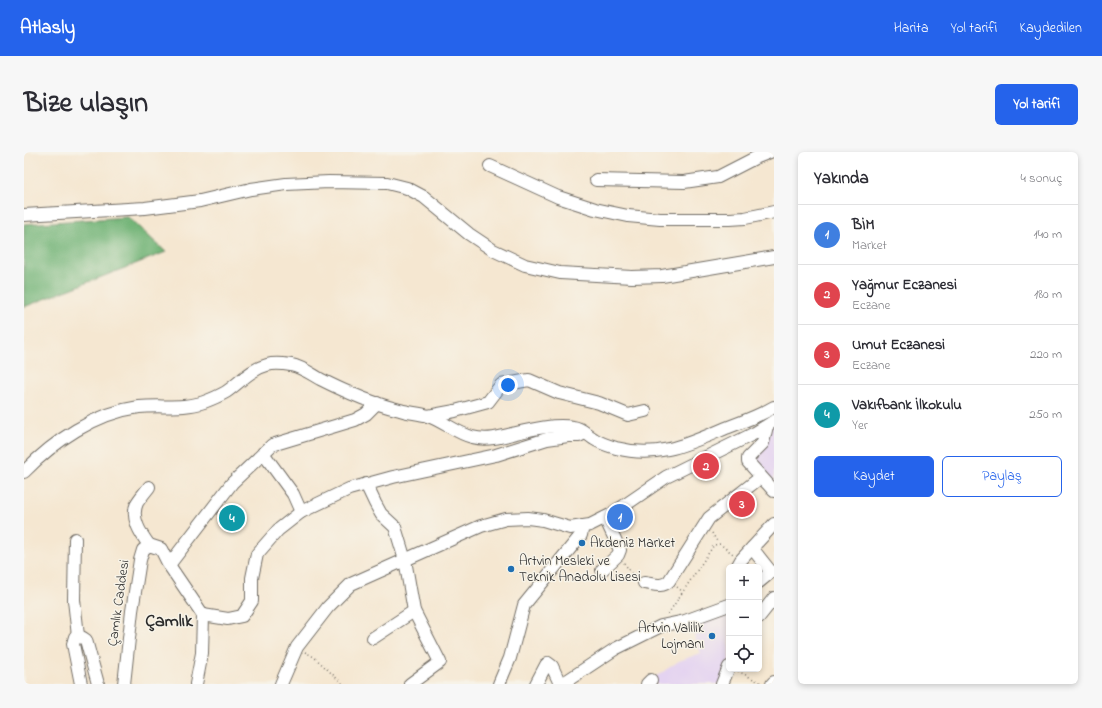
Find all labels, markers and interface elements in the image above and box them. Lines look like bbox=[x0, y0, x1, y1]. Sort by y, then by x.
text: Atlasly bbox=[20, 15, 75, 42]
text: Harita bbox=[894, 18, 929, 39]
text: Yol tarifi bbox=[951, 18, 997, 39]
text: Kaydedilen bbox=[1019, 18, 1082, 39]
text: Bize ulaşın bbox=[24, 84, 148, 125]
button: Yol tarifi bbox=[995, 84, 1078, 125]
text: Yakında bbox=[814, 166, 869, 191]
text: 4 sonuç bbox=[1020, 169, 1062, 188]
text: BİM bbox=[852, 214, 875, 236]
text: 1 bbox=[825, 225, 829, 244]
text: 140 m bbox=[1034, 225, 1062, 244]
text: Market bbox=[852, 236, 887, 255]
text: Yağmur Eczanesi bbox=[852, 274, 957, 296]
text: 2 bbox=[824, 285, 830, 304]
text: 180 m bbox=[1034, 285, 1062, 304]
text: Eczane bbox=[852, 296, 890, 315]
text: Umut Eczanesi bbox=[852, 334, 945, 356]
text: 3 bbox=[824, 345, 830, 364]
text: 220 m bbox=[1030, 345, 1062, 364]
text: Eczane bbox=[852, 356, 890, 375]
your location bbox=[498, 375, 518, 395]
text: Vakıfbank İlkokulu bbox=[852, 394, 962, 416]
text: 4 bbox=[824, 405, 830, 424]
text: 250 m bbox=[1029, 405, 1062, 424]
text: Yer bbox=[852, 416, 868, 435]
pin: 2 bbox=[693, 451, 719, 481]
button: Kaydet bbox=[814, 456, 934, 497]
button: Paylaş bbox=[942, 456, 1062, 497]
pin: 3 bbox=[729, 489, 755, 519]
pin: 1 bbox=[607, 502, 633, 532]
pin: 4 bbox=[219, 503, 245, 533]
place label: Akdeniz Market bbox=[590, 533, 675, 554]
marker: Akdeniz Market bbox=[577, 538, 587, 548]
place label: Artvin Mesleki ve Teknik Anadolu Lisesi bbox=[519, 551, 641, 588]
street label: Çamlık Caddesi bbox=[103, 558, 135, 648]
marker: Artvin Mesleki ve Teknik Anadolu Lisesi bbox=[506, 564, 516, 574]
map controls bbox=[726, 564, 762, 672]
button: + bbox=[726, 564, 762, 600]
button: − bbox=[726, 600, 762, 636]
district label: Çamlık bbox=[145, 609, 194, 635]
place label: Artvin Valilik Lojmanı bbox=[638, 618, 705, 655]
marker: Artvin Valilik Lojmanı bbox=[707, 631, 717, 641]
button: locate bbox=[726, 636, 762, 672]

